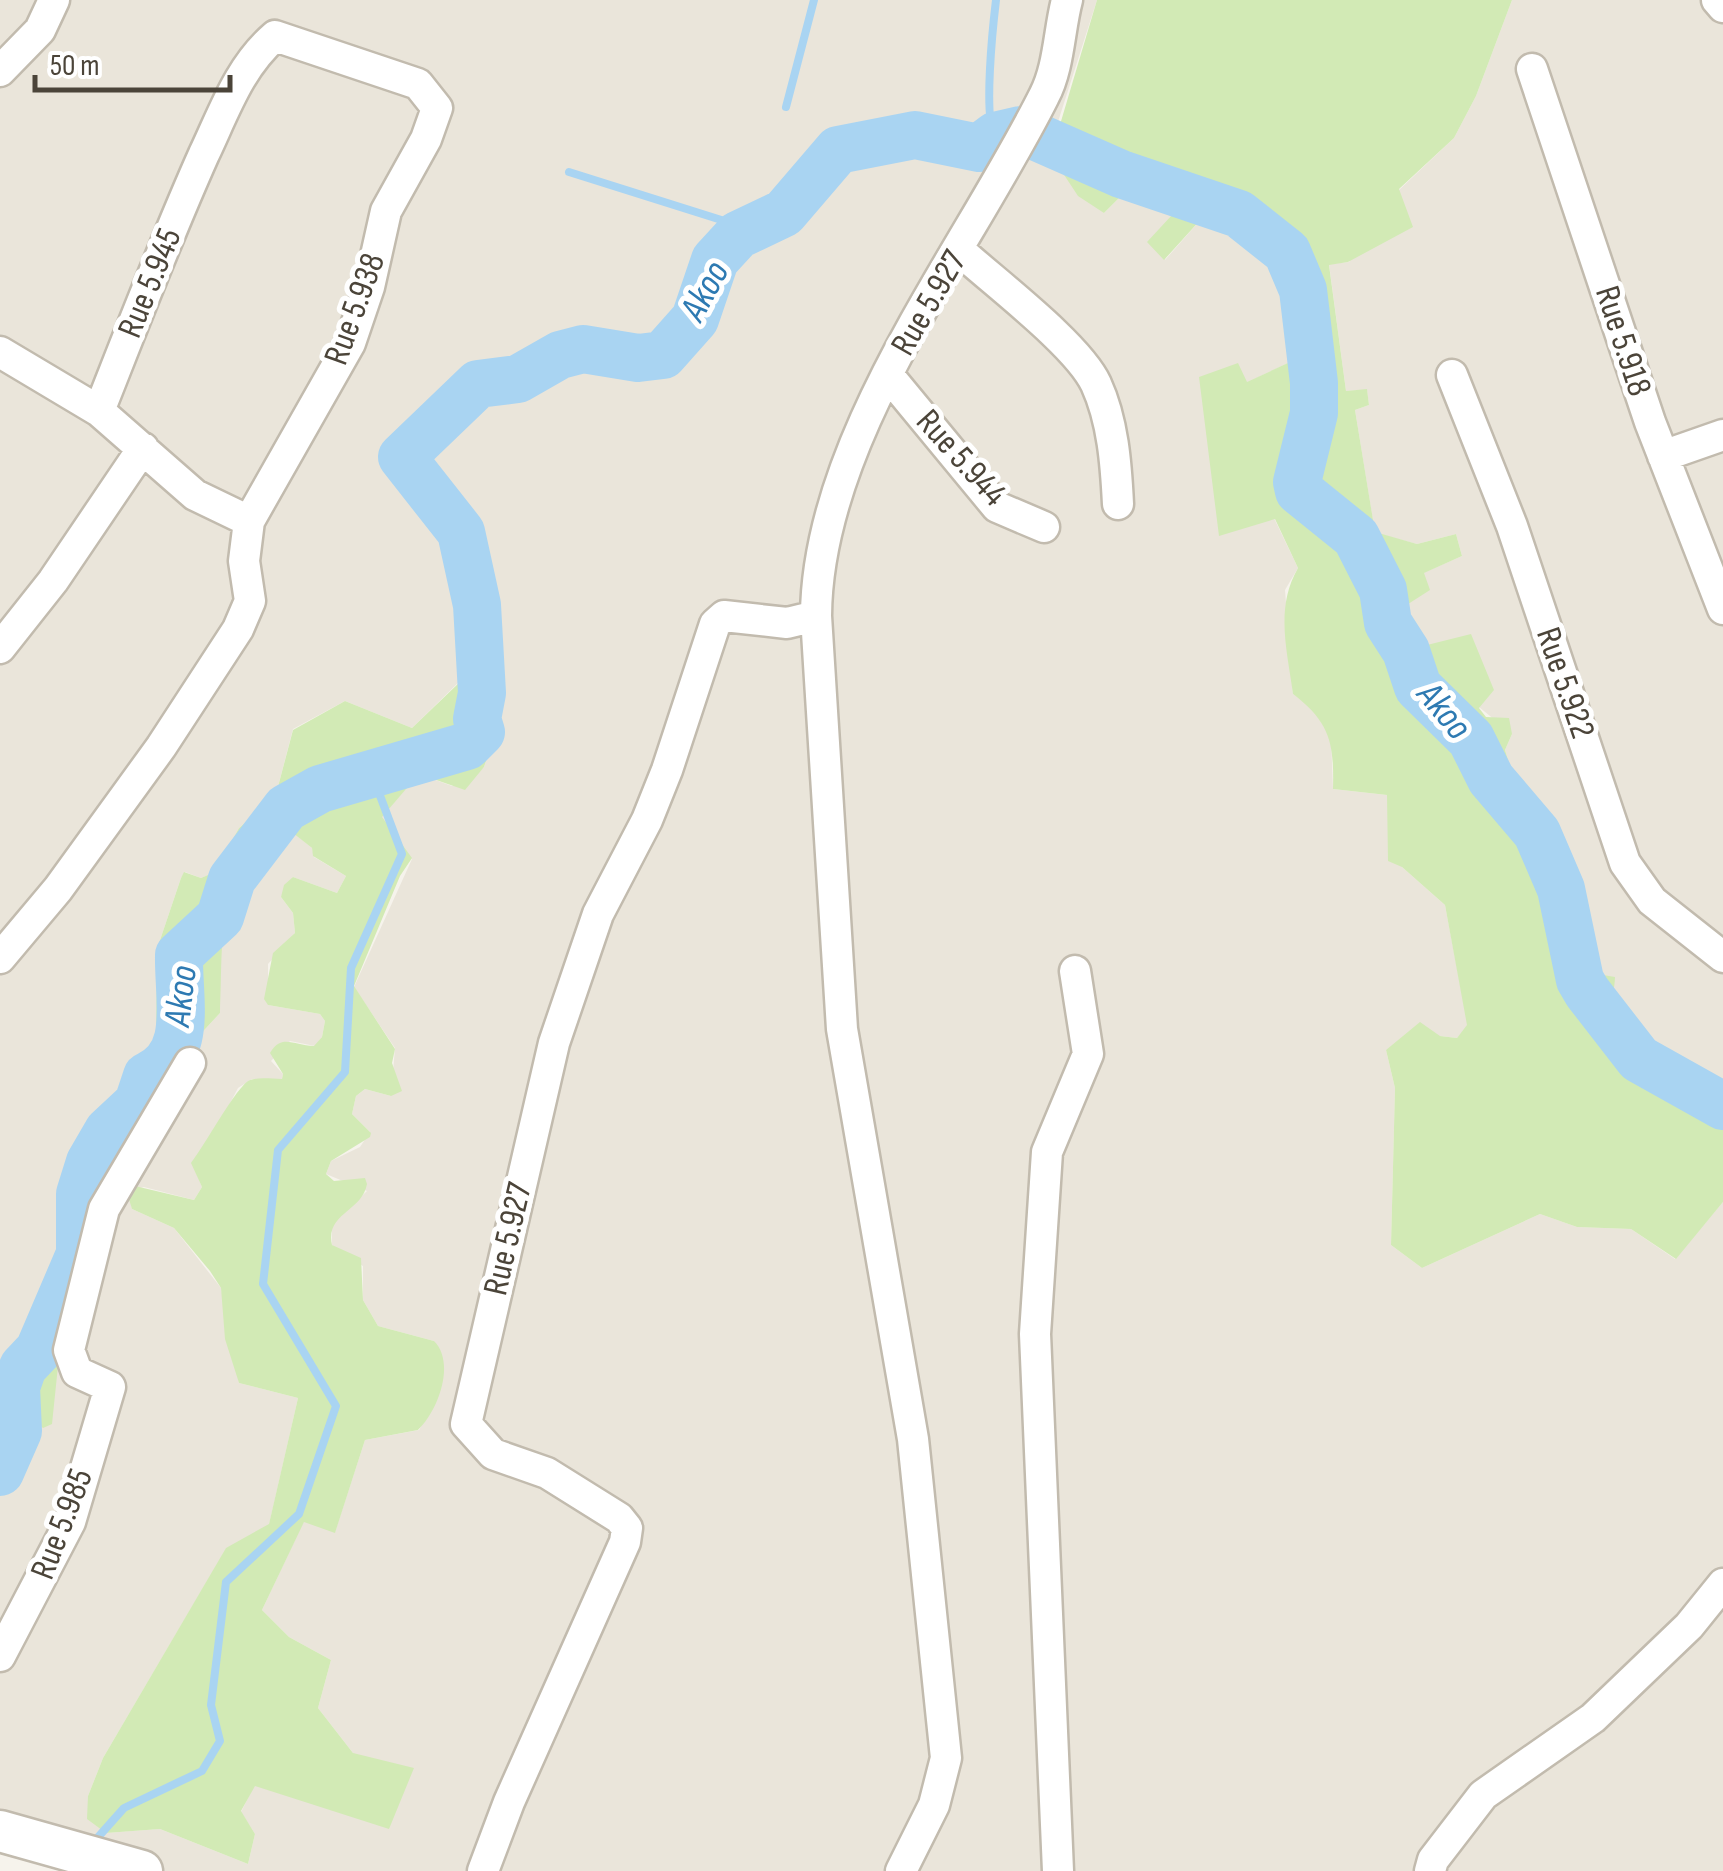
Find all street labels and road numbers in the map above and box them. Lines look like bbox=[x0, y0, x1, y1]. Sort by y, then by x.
street label: Rue 5.945 bbox=[109, 222, 191, 344]
street label: Rue 5.927 bbox=[882, 243, 976, 363]
street label: Rue 5.938 bbox=[315, 247, 395, 371]
street label: Rue 5.918 bbox=[1585, 280, 1661, 402]
street label: Rue 5.944 bbox=[907, 401, 1015, 515]
street label: Rue 5.922 bbox=[1526, 622, 1604, 744]
street label: Rue 5.927 bbox=[474, 1179, 542, 1299]
street label: Rue 5.985 bbox=[21, 1463, 103, 1585]

